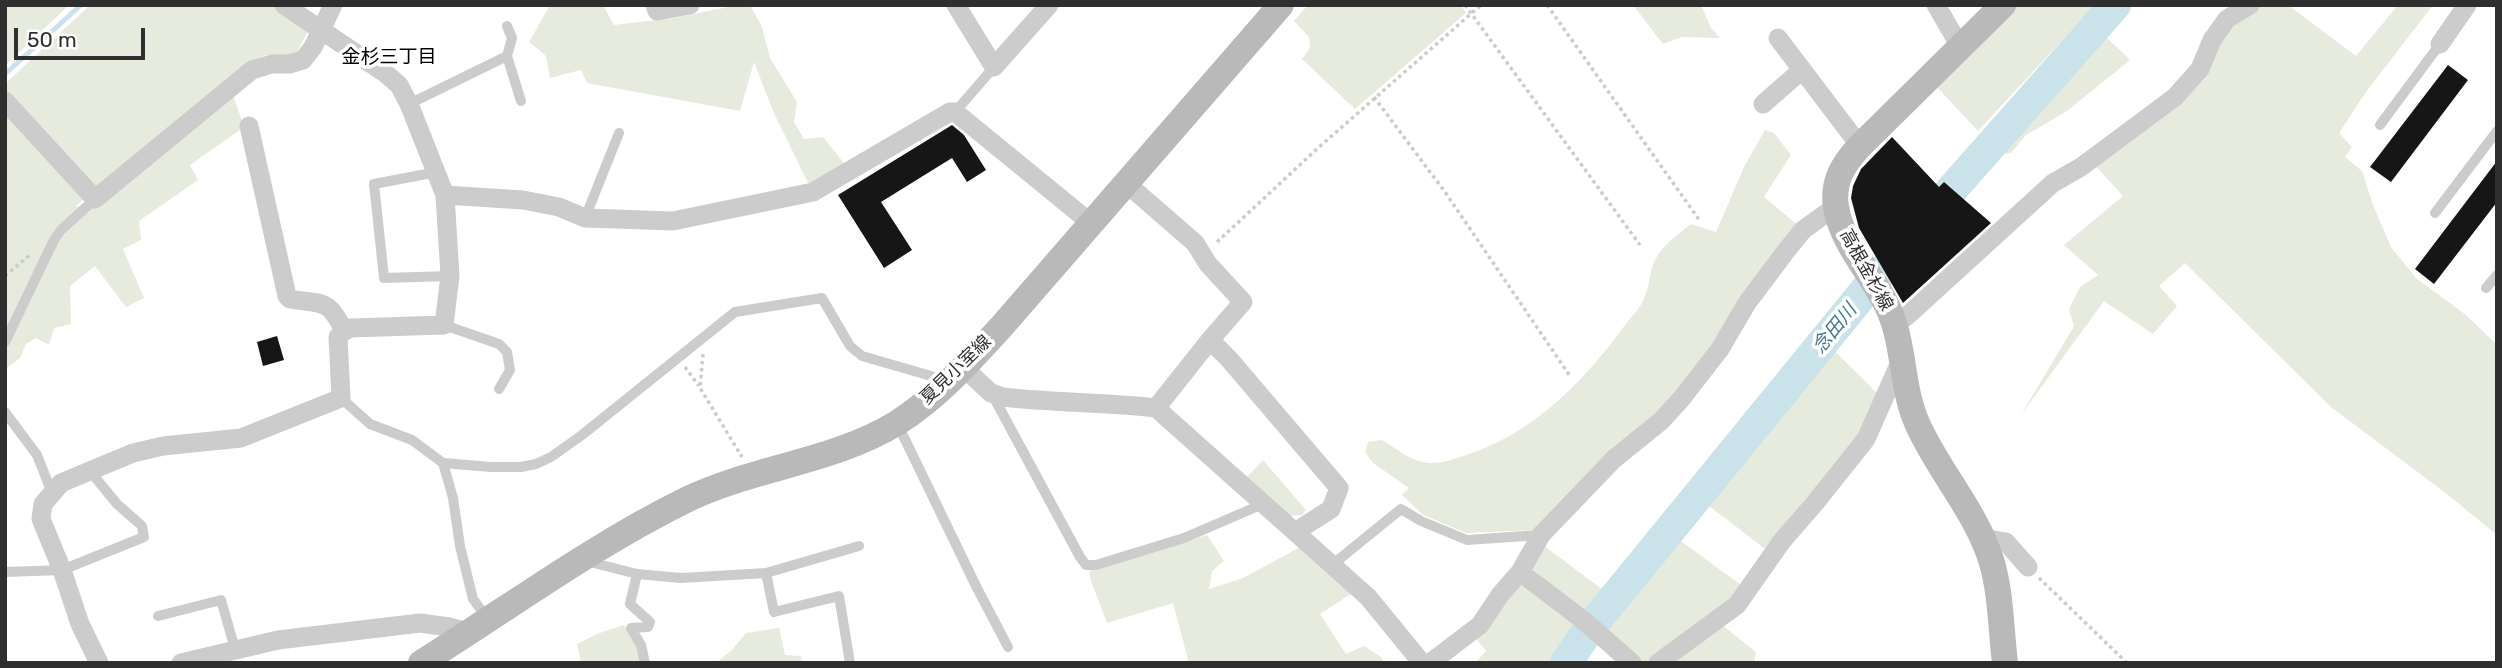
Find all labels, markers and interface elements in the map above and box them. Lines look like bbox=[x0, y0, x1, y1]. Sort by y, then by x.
scale bar bbox=[18, 14, 149, 58]
text: 50 m bbox=[27, 27, 77, 52]
district label: 金杉三丁目 bbox=[342, 47, 436, 69]
street label: 高根金杉線 bbox=[1835, 225, 1897, 315]
water label: 念田川 bbox=[1808, 300, 1862, 358]
street label: 夏見小室線 bbox=[916, 331, 996, 409]

